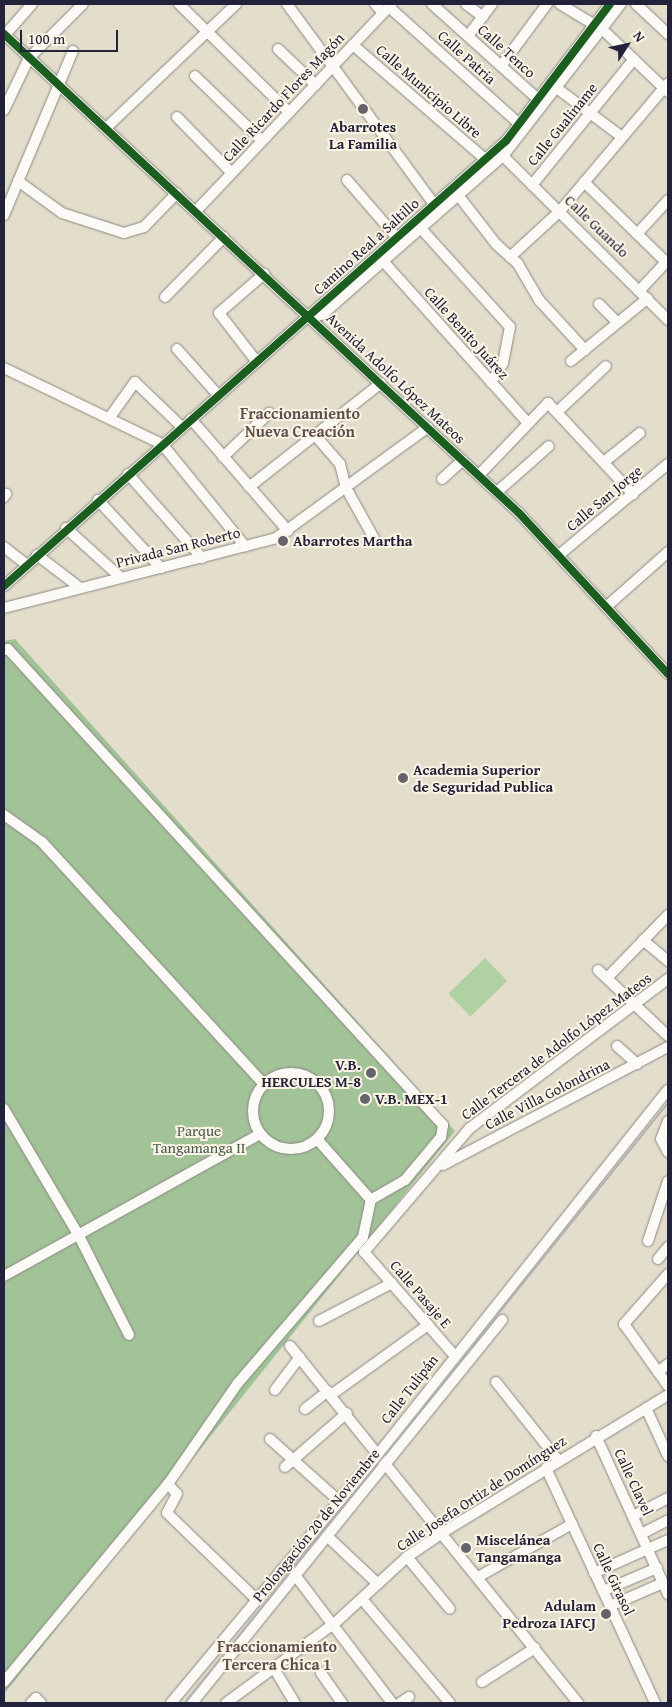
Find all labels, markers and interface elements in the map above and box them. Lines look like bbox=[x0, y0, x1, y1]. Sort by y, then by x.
scale bar bbox=[22, 20, 120, 52]
street label: Calle Tenco bbox=[474, 20, 540, 82]
north arrow bbox=[602, 20, 652, 70]
street label: Calle Patria bbox=[434, 26, 500, 88]
text: N bbox=[628, 27, 650, 46]
text: 100 m bbox=[28, 28, 65, 49]
street label: Calle Ricardo Flores Magón bbox=[218, 29, 348, 165]
street label: Calle Municipio Libre bbox=[373, 40, 485, 142]
street label: Calle Gualiname bbox=[523, 79, 601, 169]
marker: Abarrotes La Familia bbox=[357, 103, 369, 115]
place label: Abarrotes La Familia bbox=[329, 117, 397, 152]
street label: Calle Guando bbox=[561, 191, 633, 261]
street label: Camino Real a Saltillo bbox=[309, 194, 423, 298]
street label: Calle Benito Juárez bbox=[421, 283, 513, 383]
street label: Avenida Adolfo López Mateos bbox=[323, 309, 469, 447]
district label: Fraccionamiento Nueva Creación bbox=[240, 403, 360, 441]
street label: Calle San Jorge bbox=[563, 461, 645, 535]
street label: Privada San Roberto bbox=[114, 523, 242, 571]
place label: Abarrotes Martha bbox=[293, 532, 413, 550]
marker: Abarrotes Martha bbox=[277, 535, 289, 547]
place label: Academia Superior de Seguridad Publica bbox=[413, 760, 553, 795]
marker: Academia Superior de Seguridad Publica bbox=[397, 772, 409, 784]
street label: Calle Tercera de Adolfo López Mateos bbox=[457, 969, 655, 1123]
place label: V.B. HERCULES M-8 bbox=[262, 1055, 361, 1090]
street label: Calle Villa Golondrina bbox=[482, 1055, 612, 1133]
marker: V.B. HERCULES M-8 bbox=[365, 1067, 377, 1079]
place label: V.B. MEX-1 bbox=[375, 1090, 448, 1108]
marker: V.B. MEX-1 bbox=[359, 1093, 371, 1105]
park label: Parque Tangamanga II bbox=[153, 1121, 245, 1156]
street label: Calle Pasaje E bbox=[387, 1256, 455, 1332]
street label: Calle Tulipán bbox=[376, 1351, 442, 1427]
street label: Calle Josefa Ortiz de Domínguez bbox=[393, 1431, 569, 1555]
street label: Prolongación 20 de Noviembre bbox=[249, 1445, 383, 1605]
street label: Calle Clavel bbox=[611, 1446, 657, 1518]
place label: Miscelánea Tangamanga bbox=[476, 1530, 561, 1565]
street label: Calle Girasol bbox=[589, 1540, 639, 1618]
marker: Miscelánea Tangamanga bbox=[460, 1542, 472, 1554]
place label: Adulam Pedroza IAFCJ bbox=[502, 1596, 596, 1631]
marker: Adulam Pedroza IAFCJ bbox=[600, 1608, 612, 1620]
district label: Fraccionamiento Tercera Chica 1 bbox=[217, 1636, 337, 1674]

